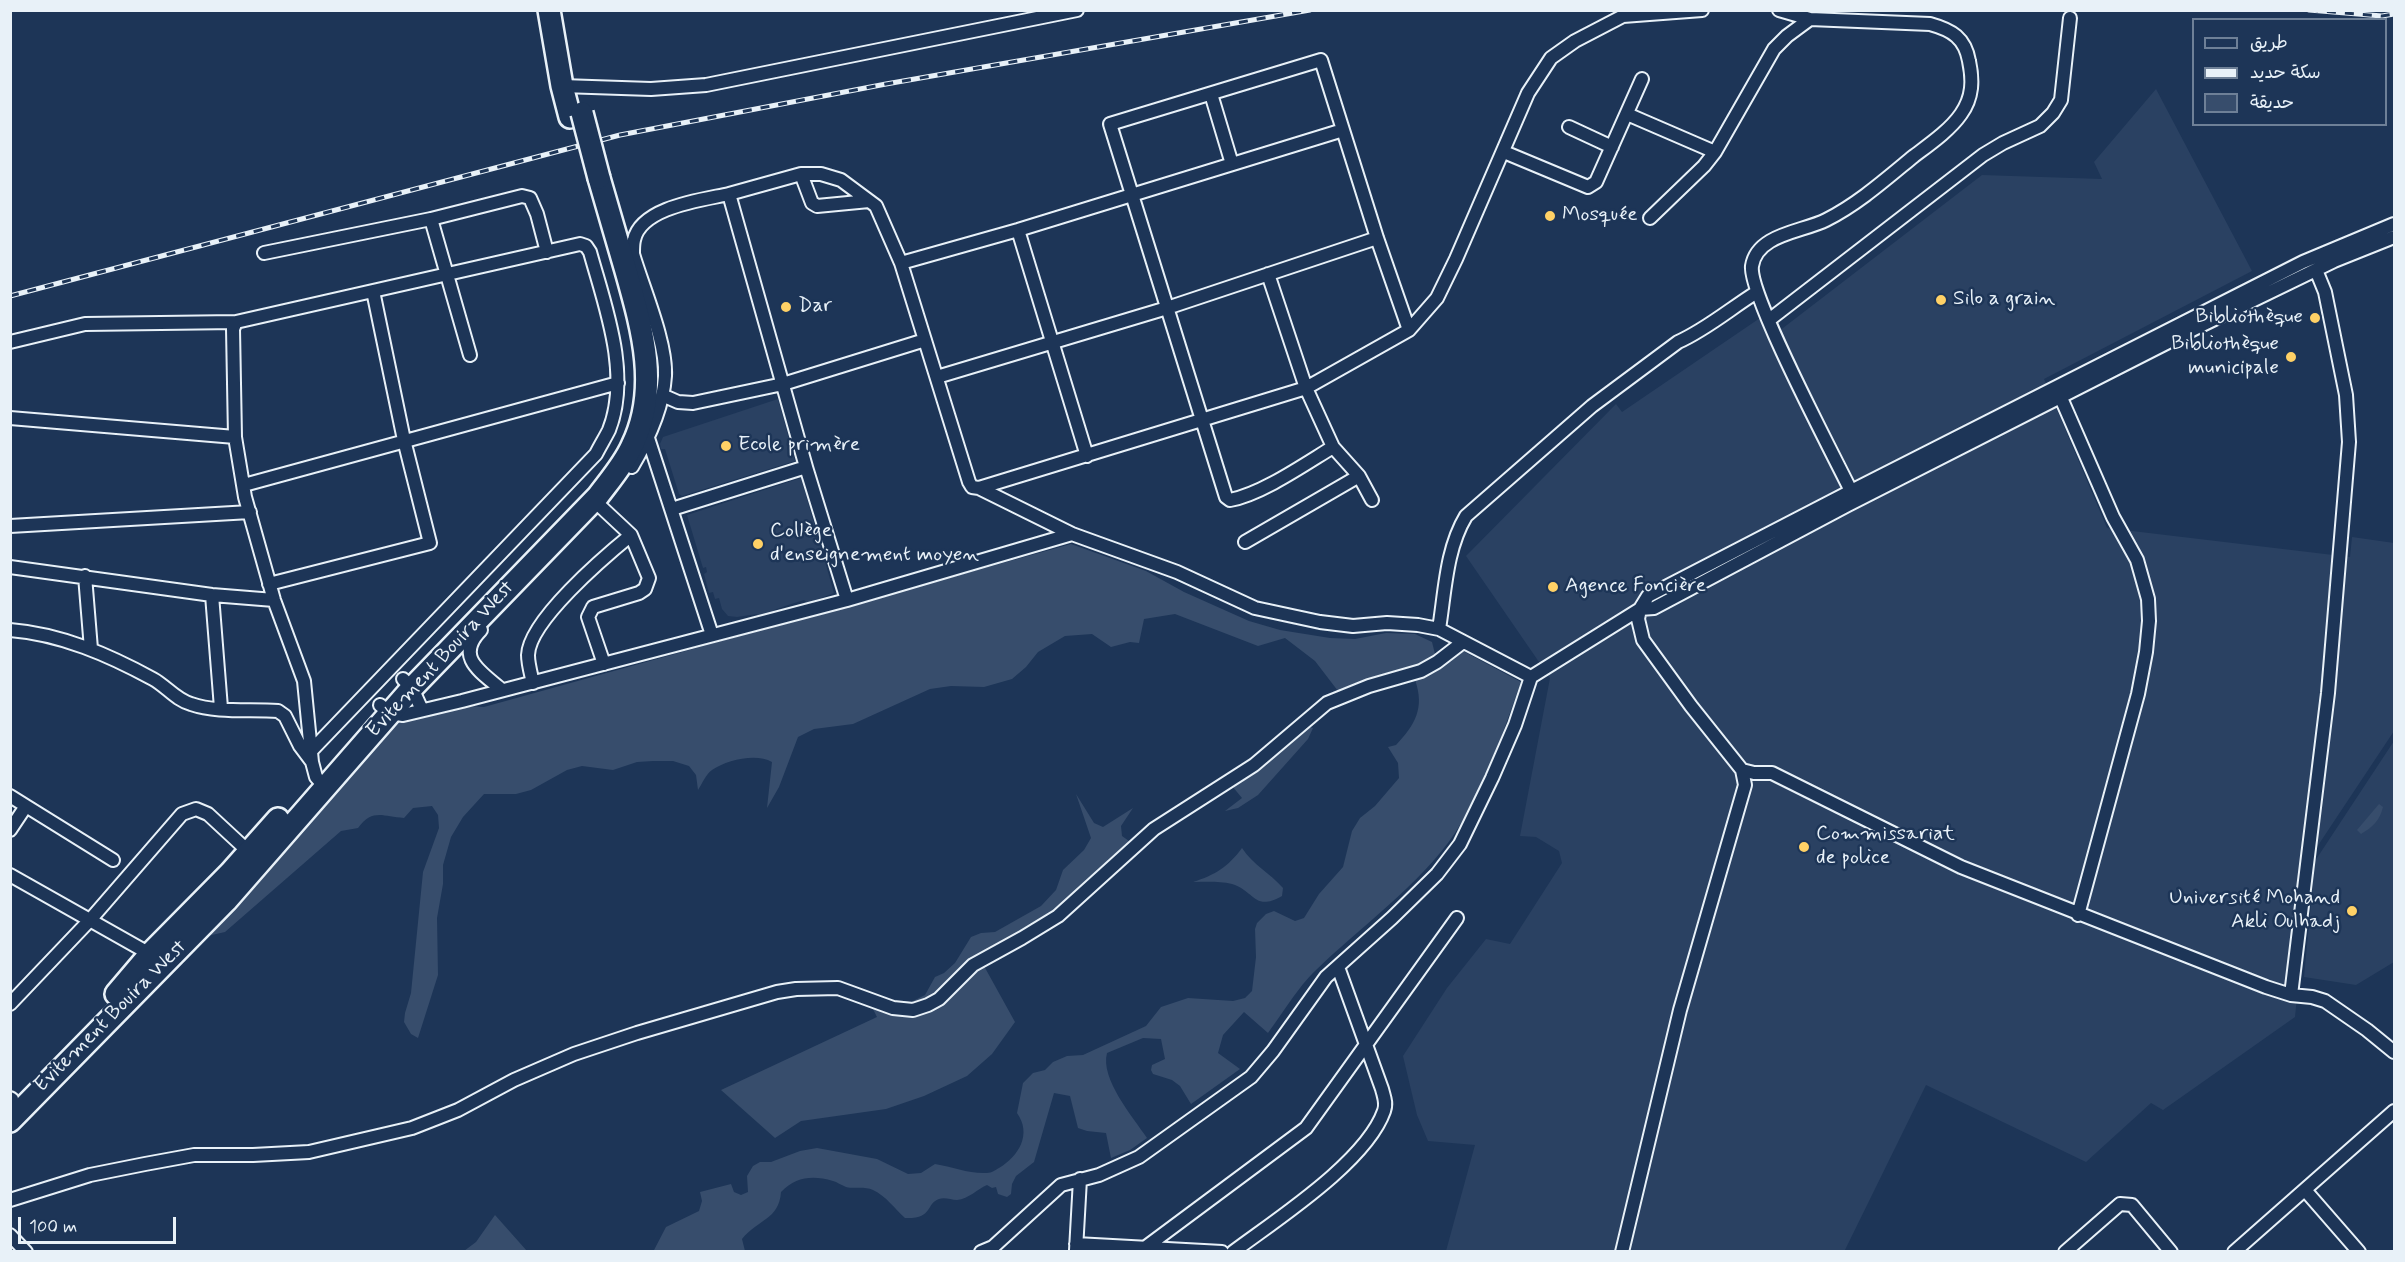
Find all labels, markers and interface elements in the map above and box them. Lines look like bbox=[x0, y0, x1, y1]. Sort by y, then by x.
legend bbox=[2192, 18, 2387, 126]
text: طريق bbox=[2250, 31, 2288, 55]
text: سكة حديد bbox=[2250, 61, 2321, 85]
text: حديقة bbox=[2250, 91, 2294, 115]
place label: Mosquée bbox=[1562, 203, 1638, 229]
marker: Mosquée bbox=[1543, 209, 1557, 223]
place label: Silo a grain bbox=[1953, 287, 2055, 313]
marker: Silo a grain bbox=[1934, 293, 1948, 307]
place label: Dar bbox=[798, 294, 832, 320]
marker: Dar bbox=[779, 300, 793, 314]
place label: Bibliothèque bbox=[2195, 305, 2303, 331]
marker: Bibliothèque bbox=[2308, 311, 2322, 325]
place label: Bibliothèque municipale bbox=[2171, 332, 2279, 382]
marker: Bibliothèque municipale bbox=[2284, 350, 2298, 364]
place label: Ecole primère bbox=[738, 433, 860, 459]
marker: Ecole primère bbox=[719, 439, 733, 453]
place label: Collège d'enseignement moyen bbox=[770, 519, 979, 569]
marker: Collège d'enseignement moyen bbox=[751, 537, 765, 551]
place label: Agence Foncière bbox=[1565, 574, 1706, 600]
street label: Evitement Bouira West bbox=[362, 576, 520, 744]
marker: Agence Foncière bbox=[1546, 580, 1560, 594]
place label: Commissariat de police bbox=[1816, 822, 1955, 872]
marker: Commissariat de police bbox=[1797, 840, 1811, 854]
place label: Université Mohand Akli Oulhadj bbox=[2169, 886, 2340, 936]
marker: Université Mohand Akli Oulhadj bbox=[2345, 904, 2359, 918]
street label: Evitement Bouira West bbox=[30, 936, 192, 1098]
scale bar bbox=[21, 1205, 178, 1243]
text: 100 m bbox=[29, 1215, 77, 1239]

